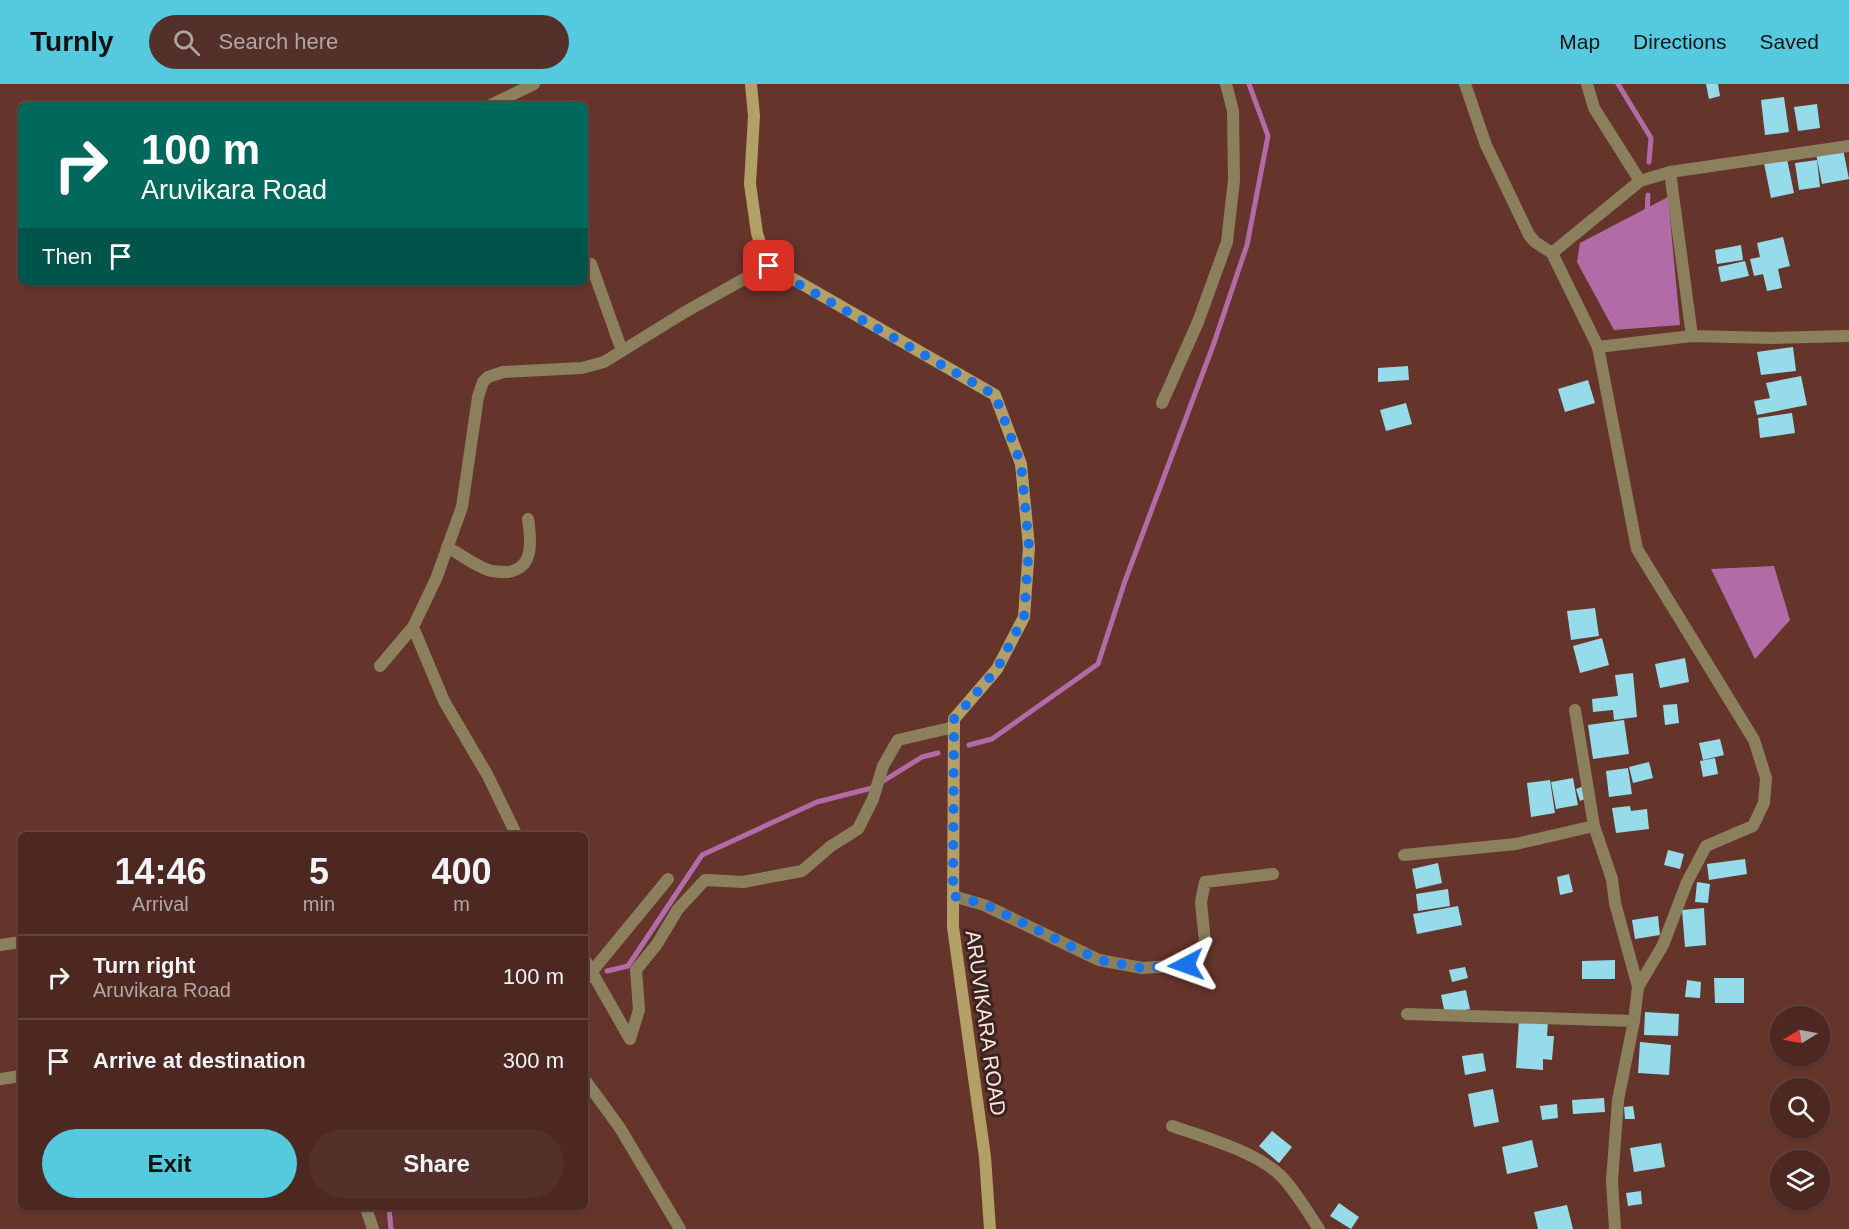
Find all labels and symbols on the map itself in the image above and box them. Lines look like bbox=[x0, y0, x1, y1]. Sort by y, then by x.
pin bbox=[743, 240, 794, 291]
street label: ARUVIKARA ROAD bbox=[962, 929, 1010, 1117]
position arrow bbox=[1154, 933, 1218, 997]
north arrow bbox=[1770, 1006, 1830, 1066]

